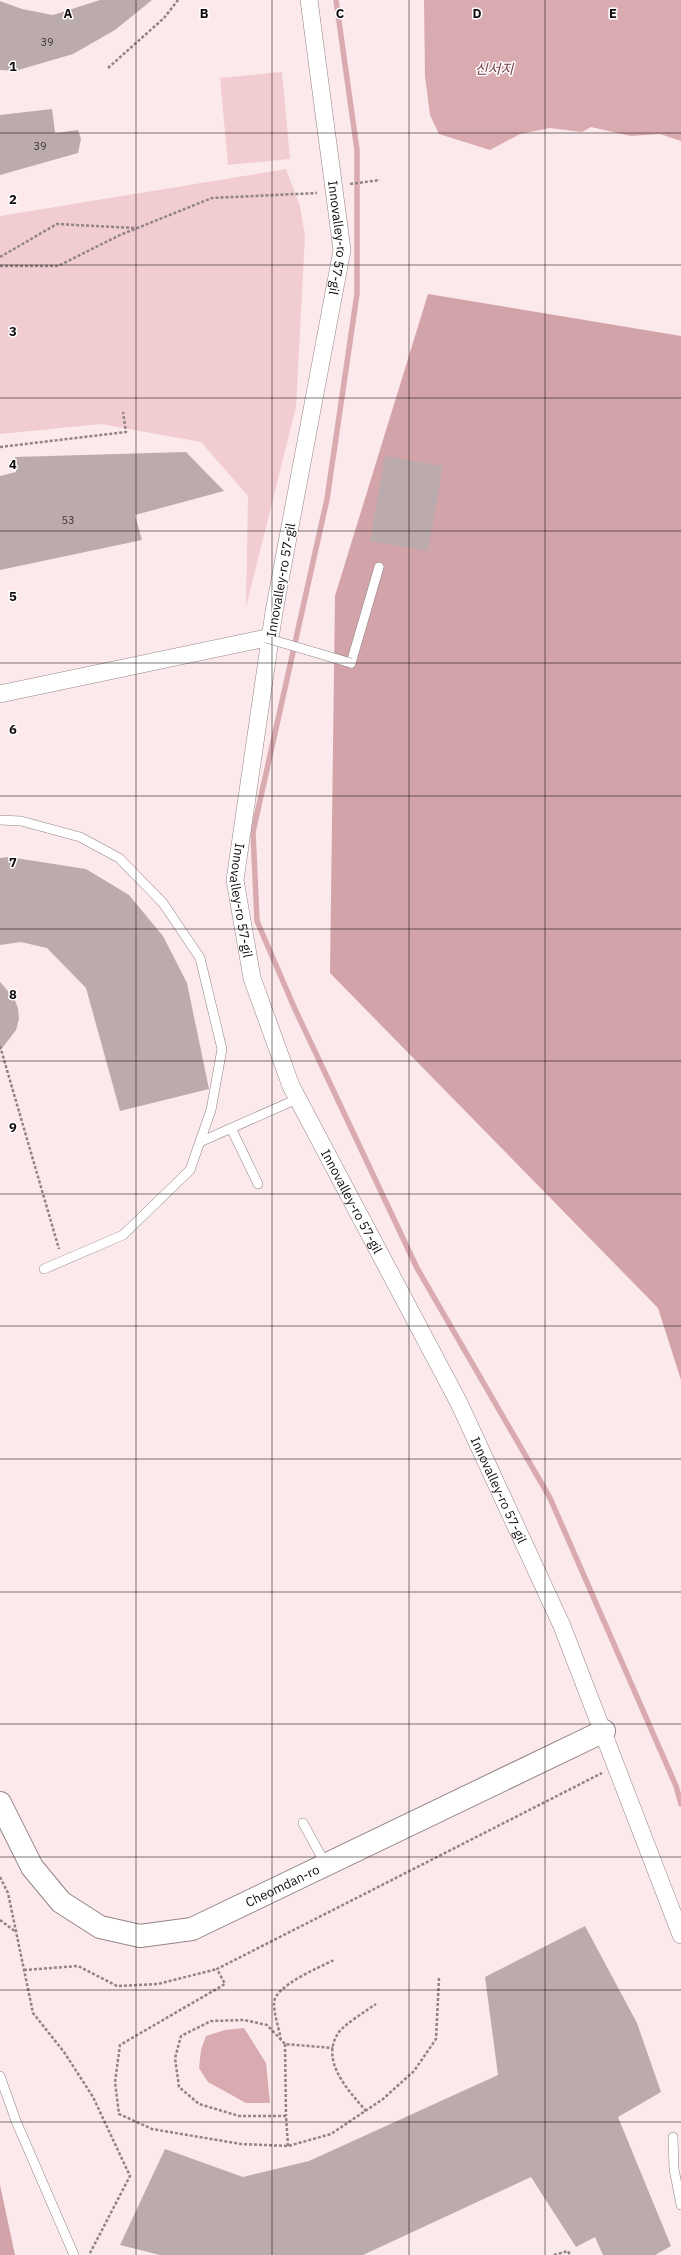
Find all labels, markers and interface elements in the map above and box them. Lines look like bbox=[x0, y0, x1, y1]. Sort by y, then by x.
text: A bbox=[64, 5, 73, 22]
text: B bbox=[200, 5, 209, 22]
text: C bbox=[336, 5, 345, 22]
text: D bbox=[472, 5, 482, 22]
text: E bbox=[609, 5, 617, 22]
house number: 39 bbox=[40, 35, 54, 49]
text: 1 bbox=[9, 58, 17, 75]
water label: 신서지 bbox=[475, 60, 514, 78]
house number: 39 bbox=[33, 139, 47, 153]
street label: Innovalley-ro 57-gil bbox=[324, 180, 351, 297]
text: 2 bbox=[9, 191, 17, 208]
text: 3 bbox=[9, 323, 17, 340]
text: 4 bbox=[9, 456, 17, 473]
house number: 53 bbox=[61, 513, 75, 527]
street label: Innovalley-ro 57-gil bbox=[263, 521, 299, 638]
text: 5 bbox=[9, 588, 17, 605]
text: 6 bbox=[9, 721, 17, 738]
street label: Innovalley-ro 57-gil bbox=[226, 842, 257, 959]
text: 7 bbox=[9, 854, 17, 871]
text: 8 bbox=[9, 986, 17, 1003]
text: 9 bbox=[9, 1119, 17, 1136]
street label: Innovalley-ro 57-gil bbox=[317, 1146, 387, 1257]
street label: Innovalley-ro 57-gil bbox=[467, 1434, 531, 1546]
street label: Cheomdan-ro bbox=[242, 1861, 322, 1911]

